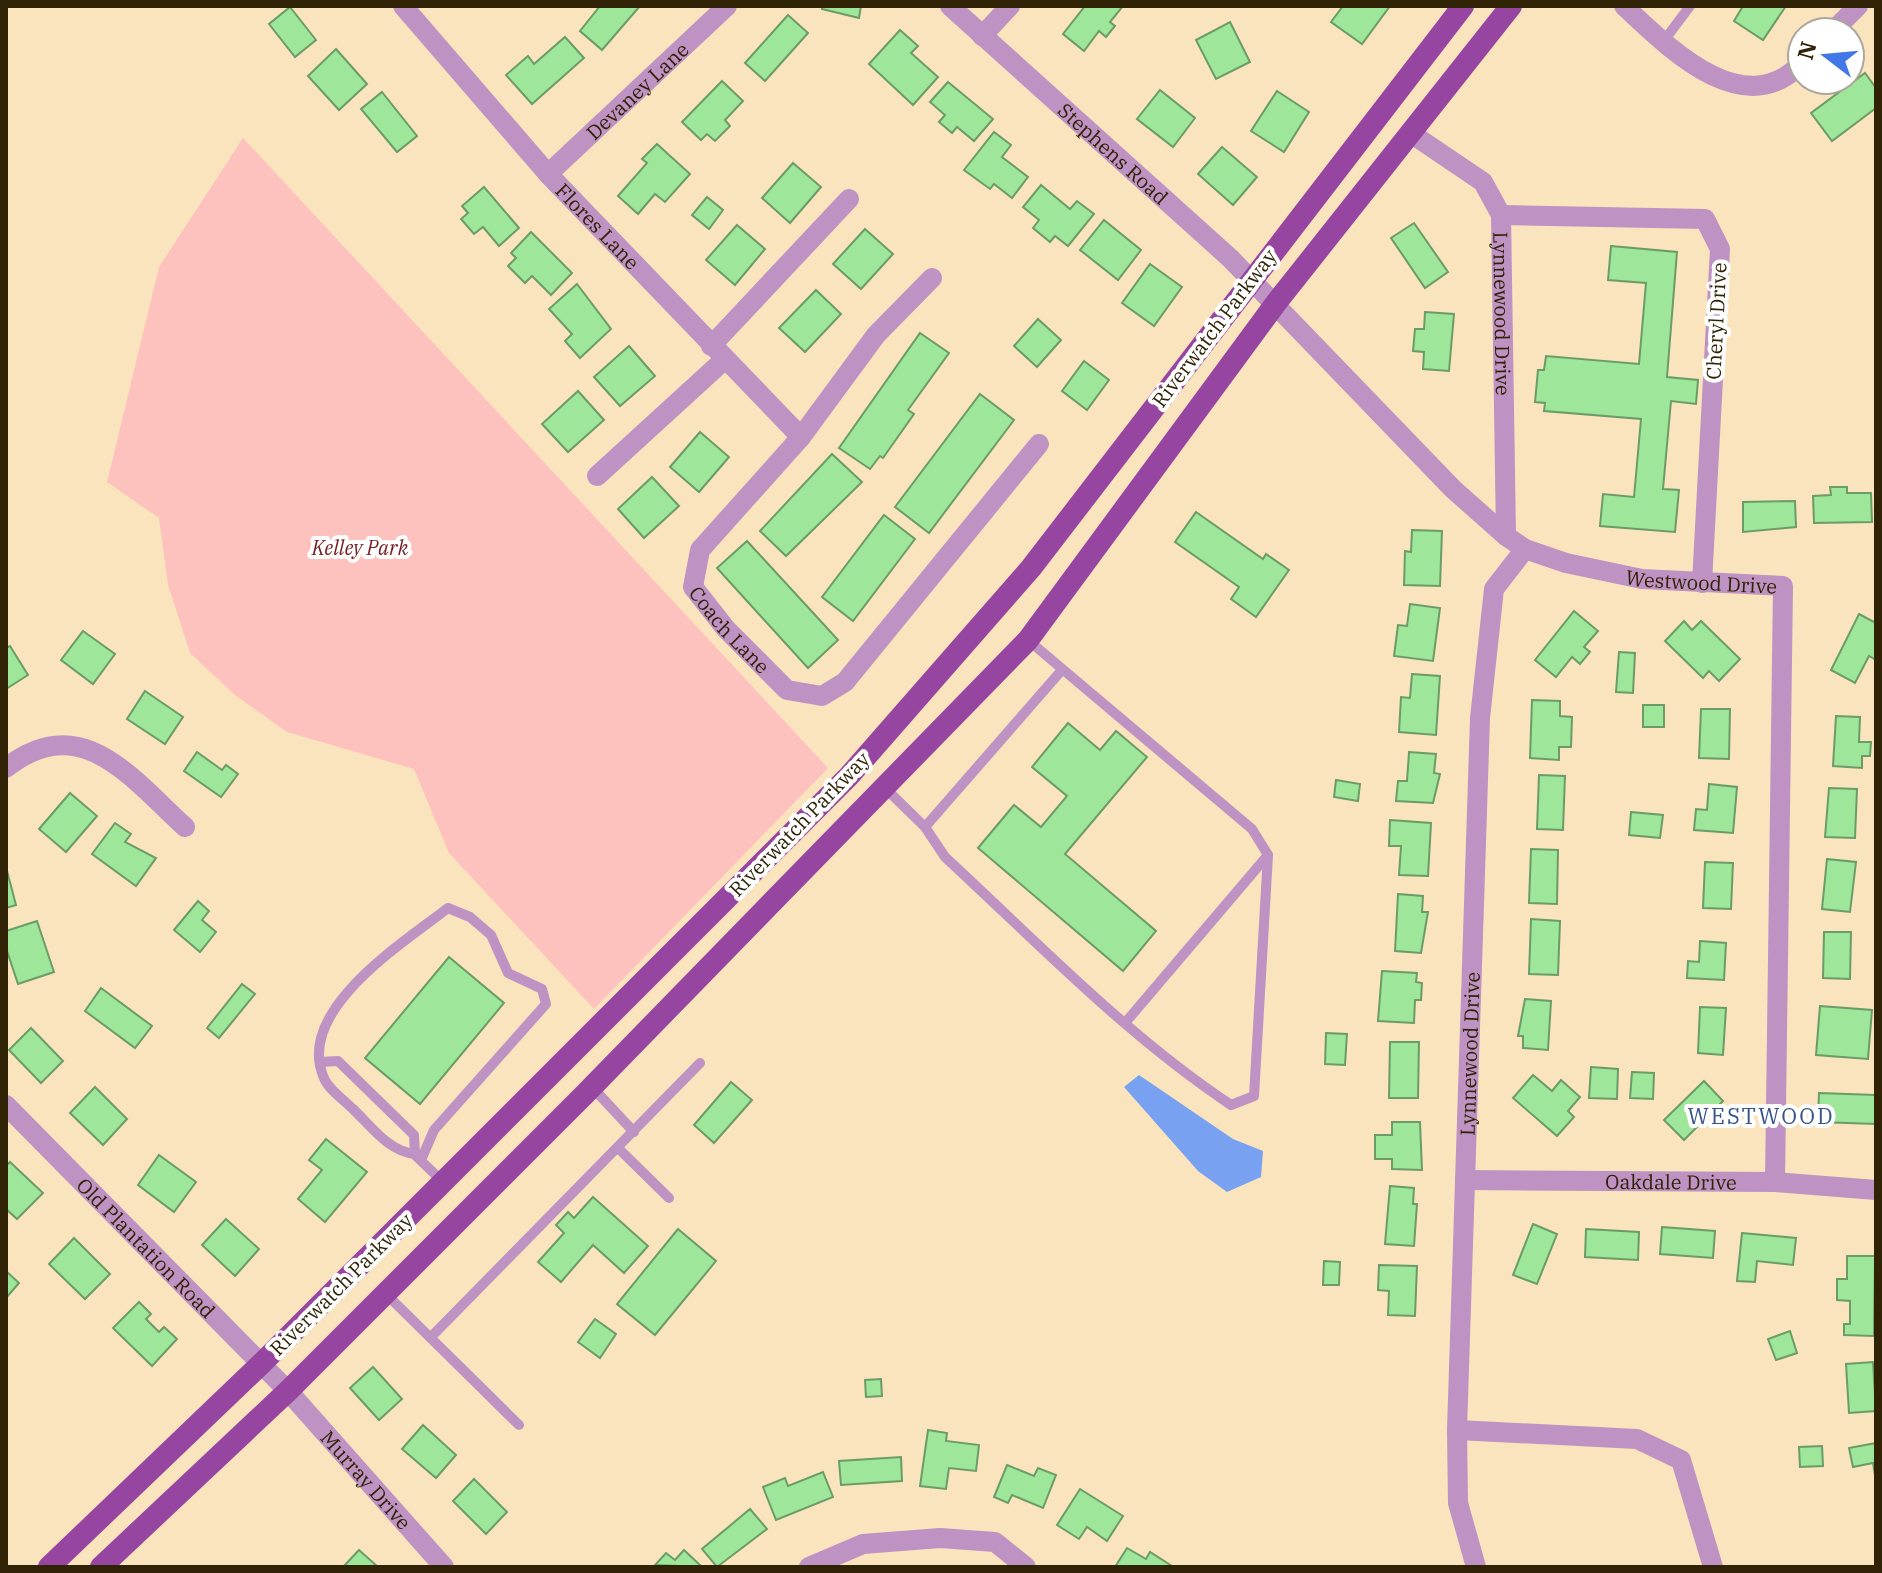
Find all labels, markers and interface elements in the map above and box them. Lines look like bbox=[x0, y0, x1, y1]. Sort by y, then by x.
north arrow bbox=[1786, 16, 1866, 96]
street label: Devaney Lane bbox=[580, 36, 694, 145]
text: N bbox=[1790, 38, 1823, 63]
street label: Stephens Road bbox=[1052, 96, 1175, 210]
street label: Flores Lane bbox=[550, 177, 646, 275]
street label: Lynnewood Drive bbox=[1488, 232, 1517, 396]
street label: Riverwatch Parkway bbox=[1146, 243, 1283, 413]
street label: Cheryl Drive bbox=[1699, 262, 1733, 380]
park label: Kelley Park bbox=[311, 534, 409, 561]
street label: Westwood Drive bbox=[1623, 562, 1778, 599]
street label: Coach Lane bbox=[683, 580, 776, 679]
street label: Riverwatch Parkway bbox=[723, 746, 875, 902]
street label: Lynnewood Drive bbox=[1453, 971, 1485, 1136]
district label: WESTWOOD bbox=[1687, 1101, 1835, 1130]
street label: Oakdale Drive bbox=[1605, 1167, 1737, 1195]
street label: Old Plantation Road bbox=[71, 1171, 222, 1323]
street label: Riverwatch Parkway bbox=[264, 1207, 418, 1361]
street label: Murray Drive bbox=[315, 1424, 418, 1535]

